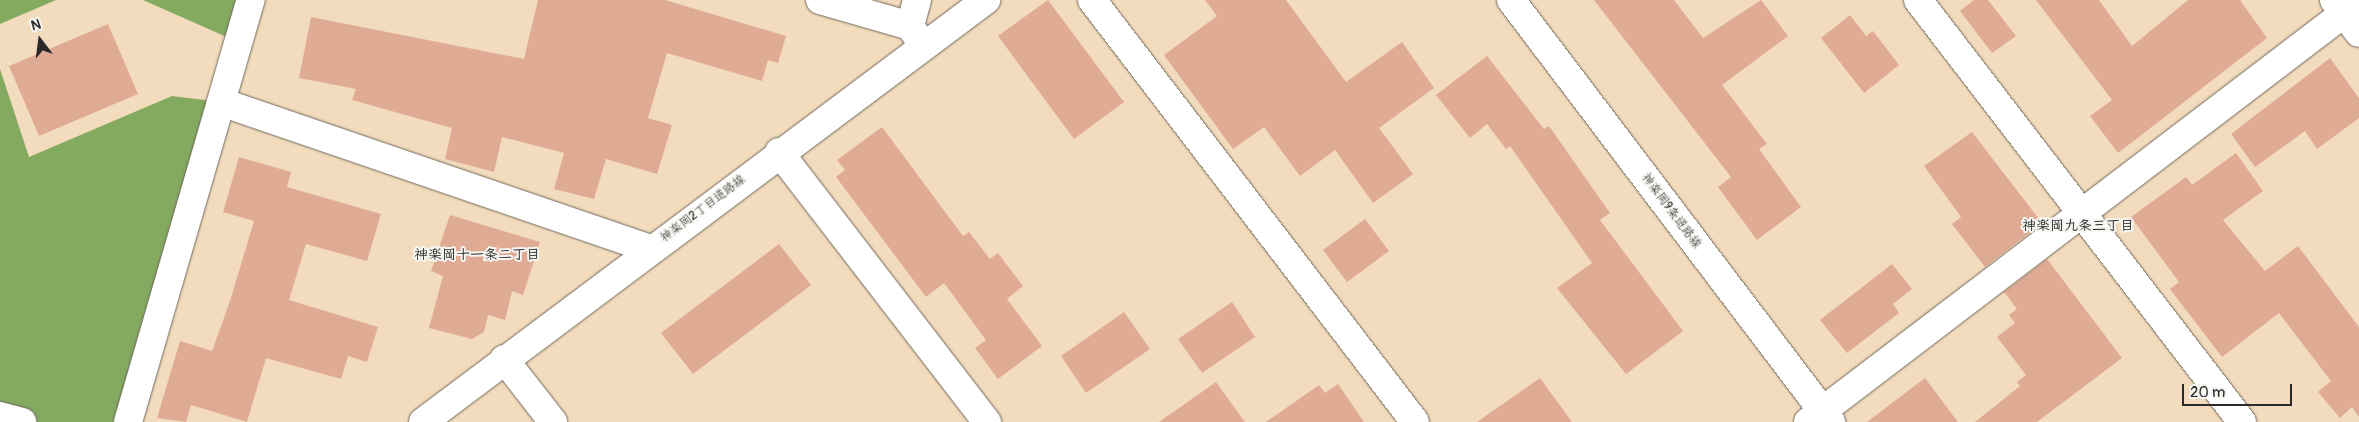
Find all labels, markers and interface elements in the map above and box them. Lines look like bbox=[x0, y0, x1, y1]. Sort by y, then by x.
north arrow bbox=[15, 15, 65, 65]
text: N bbox=[29, 16, 43, 34]
street label: 神楽岡9条道路線 bbox=[1638, 171, 1704, 251]
street label: 神楽岡2丁目道路線 bbox=[658, 172, 748, 246]
district label: 神楽岡九条三丁目 bbox=[2022, 218, 2134, 234]
district label: 神楽岡十一条二丁目 bbox=[414, 247, 540, 263]
scale bar bbox=[2184, 374, 2294, 406]
text: 20 m bbox=[2190, 383, 2225, 402]

